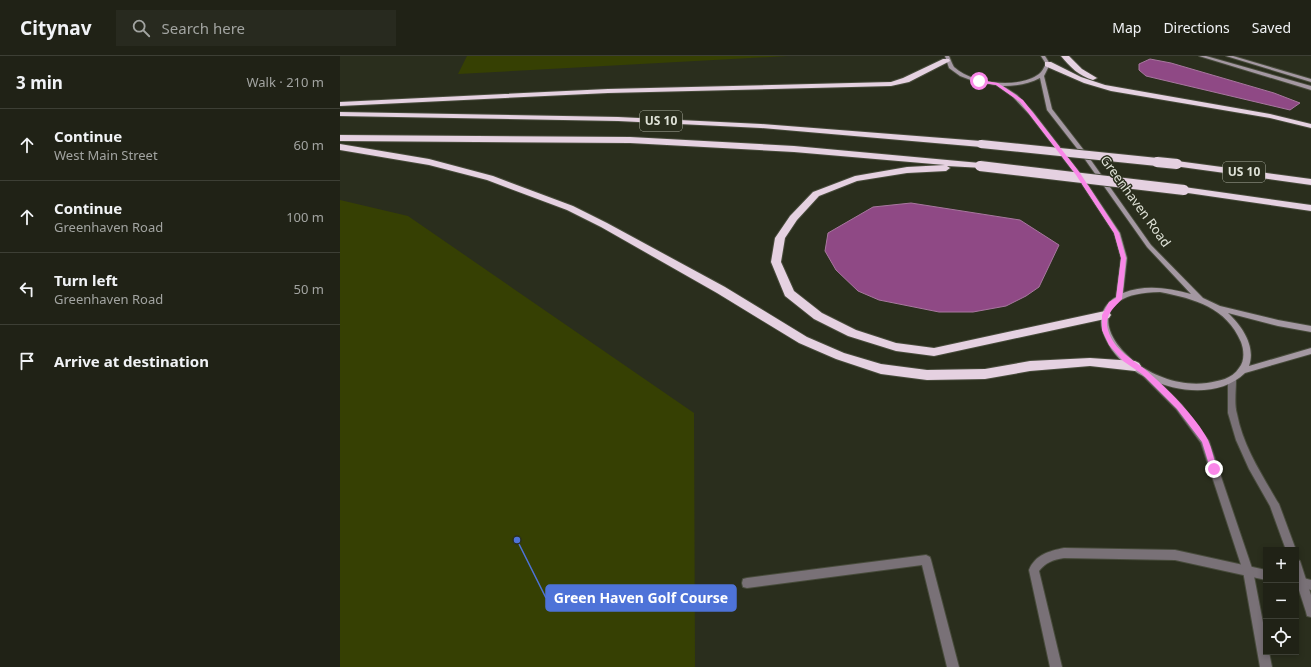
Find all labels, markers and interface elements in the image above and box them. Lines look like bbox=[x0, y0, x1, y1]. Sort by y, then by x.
search box bbox=[116, 10, 396, 46]
text: Citynav bbox=[20, 15, 92, 41]
icon: search bbox=[130, 17, 152, 39]
text: Search here bbox=[162, 18, 245, 38]
text: Map bbox=[1112, 18, 1141, 37]
text: Directions bbox=[1163, 18, 1230, 37]
text: Saved bbox=[1252, 18, 1291, 37]
text: 3 min bbox=[16, 71, 63, 94]
route start bbox=[970, 72, 988, 90]
text: Walk · 210 m bbox=[246, 73, 324, 91]
road number: US 10 bbox=[640, 111, 682, 131]
text: Continue bbox=[54, 126, 122, 146]
icon: ahead bbox=[16, 134, 38, 156]
text: 60 m bbox=[294, 136, 324, 154]
text: West Main Street bbox=[54, 146, 158, 164]
street label: Greenhaven Road bbox=[1097, 152, 1175, 250]
road number: US 10 bbox=[1223, 162, 1265, 182]
text: Continue bbox=[54, 198, 122, 218]
icon: ahead bbox=[16, 206, 38, 228]
text: 100 m bbox=[286, 208, 324, 226]
text: Greenhaven Road bbox=[54, 218, 163, 236]
text: Turn left bbox=[54, 270, 118, 290]
icon: left bbox=[16, 278, 38, 300]
text: 50 m bbox=[294, 280, 324, 298]
text: Greenhaven Road bbox=[54, 290, 163, 308]
icon: arrive bbox=[16, 350, 38, 372]
text: Arrive at destination bbox=[54, 351, 209, 371]
route end bbox=[1205, 460, 1223, 478]
map controls bbox=[1263, 547, 1299, 655]
button: + bbox=[1263, 547, 1299, 583]
button: − bbox=[1263, 583, 1299, 619]
callout: Green Haven Golf Course bbox=[546, 585, 736, 611]
text: Green Haven Golf Course bbox=[554, 588, 728, 607]
button: locate bbox=[1263, 619, 1299, 655]

